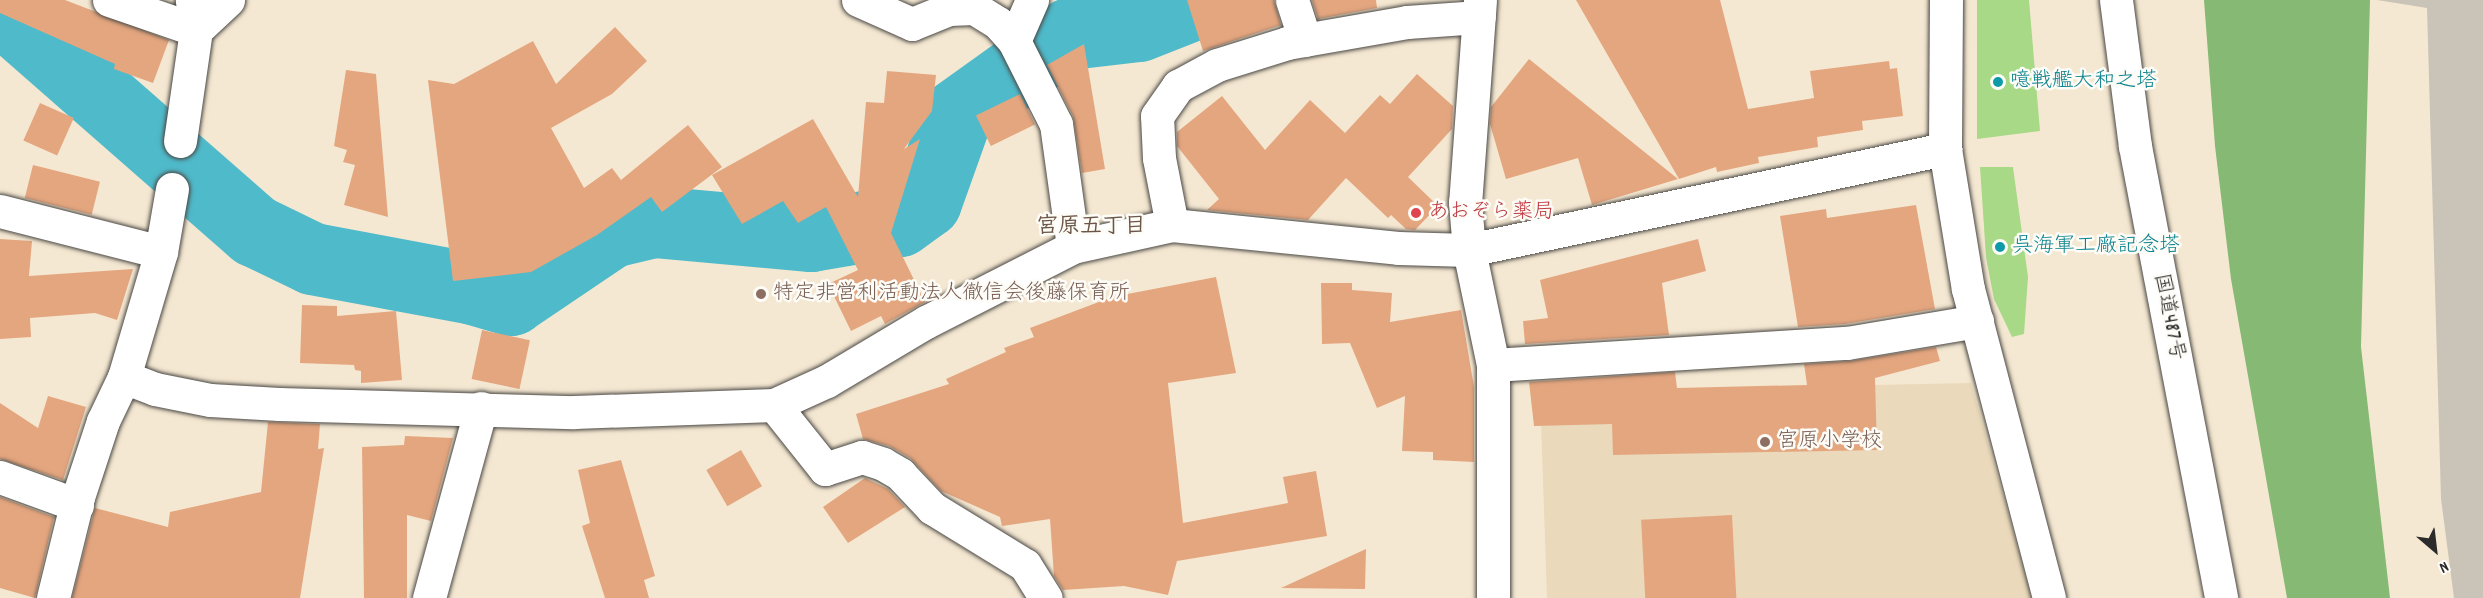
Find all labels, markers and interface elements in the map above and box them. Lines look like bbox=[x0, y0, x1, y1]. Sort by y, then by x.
place label: 噫戦艦大和之塔 bbox=[2010, 69, 2157, 95]
marker: 噫戦艦大和之塔 bbox=[1991, 75, 2005, 89]
place label: あおぞら薬局 bbox=[1428, 200, 1554, 226]
marker: あおぞら薬局 bbox=[1409, 206, 1423, 220]
district label: 宮原五丁目 bbox=[1036, 215, 1146, 241]
place label: 呉海軍工廠記念塔 bbox=[2012, 234, 2180, 260]
marker: 呉海軍工廠記念塔 bbox=[1993, 240, 2007, 254]
street label: 国道487号 bbox=[2147, 271, 2189, 363]
place label: 特定非営利活動法人徹信会後藤保育所 bbox=[773, 281, 1130, 307]
marker: 特定非営利活動法人徹信会後藤保育所 bbox=[754, 287, 768, 301]
place label: 宮原小学校 bbox=[1777, 429, 1882, 455]
marker: 宮原小学校 bbox=[1758, 435, 1772, 449]
north arrow bbox=[2405, 520, 2465, 580]
text: N bbox=[2435, 554, 2453, 578]

